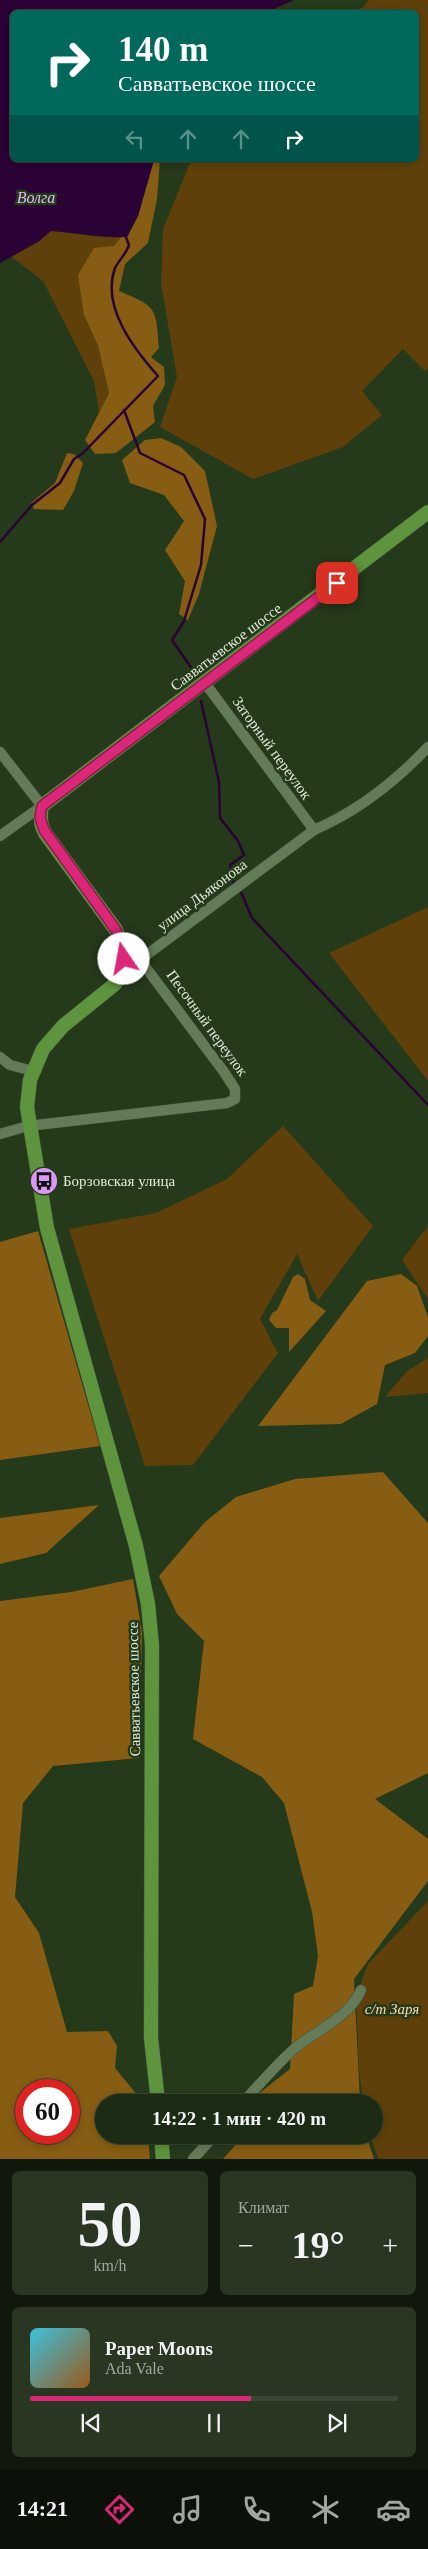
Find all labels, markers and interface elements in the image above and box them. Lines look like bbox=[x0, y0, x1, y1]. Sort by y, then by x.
icon: right bbox=[35, 30, 100, 95]
text: 140 m bbox=[118, 30, 208, 69]
text: Савватьевское шоссе bbox=[118, 71, 316, 96]
icon: left bbox=[121, 125, 149, 153]
icon: ahead bbox=[174, 125, 202, 153]
icon: ahead bbox=[227, 125, 255, 153]
icon: right bbox=[280, 125, 308, 153]
water label: Волга bbox=[17, 189, 55, 206]
pin bbox=[316, 562, 358, 604]
icon: arrive bbox=[323, 569, 351, 597]
street label: Савватьевское шоссе bbox=[167, 600, 285, 694]
street label: Заторный переулок bbox=[229, 694, 315, 803]
street label: улица Дьяконова bbox=[154, 856, 250, 934]
position arrow bbox=[97, 932, 149, 984]
street label: Песочный переулок bbox=[163, 967, 251, 1080]
bus stop icon: Борзовская улица bbox=[29, 1166, 59, 1196]
place label: Борзовская улица bbox=[63, 1173, 176, 1189]
street label: Савватьевское шоссе bbox=[125, 1621, 143, 1757]
park label: с/т Заря bbox=[365, 2001, 419, 2017]
speed limit sign: 60 bbox=[15, 2079, 80, 2144]
text: 14:22 · 1 мин · 420 m bbox=[152, 2108, 326, 2129]
text: 50 bbox=[78, 2188, 143, 2260]
text: Климат bbox=[238, 2199, 289, 2216]
text: 19° bbox=[291, 2224, 345, 2266]
text: − bbox=[238, 2230, 254, 2261]
text: + bbox=[382, 2230, 398, 2261]
text: km/h bbox=[94, 2257, 126, 2274]
text: Paper Moons bbox=[105, 2338, 213, 2359]
text: Ada Vale bbox=[105, 2360, 164, 2377]
icon: previous bbox=[77, 2409, 105, 2437]
icon: pause bbox=[200, 2409, 228, 2437]
icon: next bbox=[323, 2409, 351, 2437]
icon: directions bbox=[102, 2492, 137, 2527]
icon: music bbox=[170, 2492, 205, 2527]
icon: phone bbox=[239, 2492, 274, 2527]
icon: climate bbox=[308, 2492, 343, 2527]
icon: car bbox=[376, 2492, 411, 2527]
text: 14:21 bbox=[17, 2496, 68, 2521]

